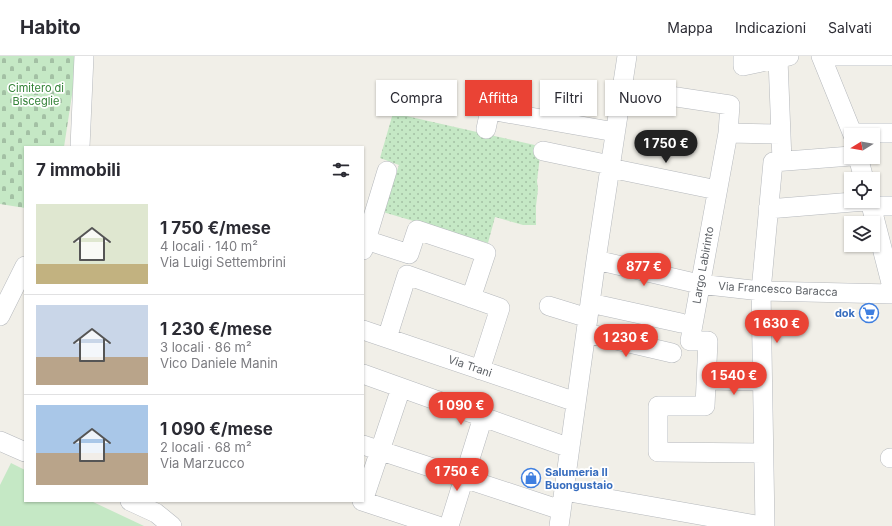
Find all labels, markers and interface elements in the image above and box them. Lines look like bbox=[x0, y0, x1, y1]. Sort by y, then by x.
text: Habito bbox=[20, 16, 81, 39]
text: Mappa bbox=[667, 19, 713, 36]
text: Indicazioni bbox=[735, 19, 806, 36]
text: Salvati bbox=[828, 19, 872, 36]
chip: Compra bbox=[376, 80, 457, 116]
chip: Affitta bbox=[465, 80, 532, 116]
chip: Filtri bbox=[540, 80, 597, 116]
chip: Nuovo bbox=[605, 80, 676, 116]
park label: Cimitero di Bisceglie bbox=[8, 81, 64, 108]
north arrow bbox=[844, 128, 880, 164]
map controls bbox=[844, 128, 880, 252]
pin: 1 750 € bbox=[629, 130, 703, 164]
text: 1 750 € bbox=[643, 135, 689, 151]
icon: filters bbox=[330, 159, 352, 181]
text: 7 immobili bbox=[36, 160, 121, 180]
button: locate bbox=[844, 172, 880, 208]
button: layers bbox=[844, 216, 880, 252]
text: 1 750 €/mese bbox=[160, 218, 271, 238]
icon: home bbox=[68, 220, 116, 268]
street label: Largo Labirinto bbox=[689, 225, 717, 305]
text: 4 locali · 140 m² bbox=[160, 238, 258, 254]
pin: 877 € bbox=[616, 253, 672, 287]
text: Via Luigi Settembrini bbox=[160, 254, 286, 270]
text: 877 € bbox=[626, 258, 662, 274]
street label: Via Francesco Baracca bbox=[718, 279, 838, 299]
supermarket icon: dok bbox=[858, 302, 880, 324]
place label: dok bbox=[835, 306, 856, 320]
pin: 1 630 € bbox=[740, 310, 814, 344]
text: 1 630 € bbox=[754, 315, 800, 331]
text: 1 230 €/mese bbox=[160, 319, 272, 339]
icon: home bbox=[68, 321, 116, 369]
pin: 1 230 € bbox=[589, 324, 663, 358]
text: 1 230 € bbox=[603, 329, 649, 345]
text: 3 locali · 86 m² bbox=[160, 339, 252, 355]
street label: Via Trani bbox=[446, 352, 494, 380]
text: Vico Daniele Manin bbox=[160, 355, 278, 371]
pin: 1 540 € bbox=[697, 362, 771, 396]
text: 1 540 € bbox=[711, 367, 757, 383]
pin: 1 090 € bbox=[424, 392, 498, 426]
text: 1 090 € bbox=[438, 397, 484, 413]
text: 1 090 €/mese bbox=[160, 419, 273, 439]
icon: home bbox=[68, 421, 116, 469]
text: 2 locali · 68 m² bbox=[160, 439, 252, 455]
text: Via Marzucco bbox=[160, 455, 245, 471]
pin: 1 750 € bbox=[420, 458, 494, 492]
text: 1 750 € bbox=[434, 463, 480, 479]
place label: Salumeria Il Buongustaio bbox=[545, 465, 613, 492]
shop icon: Salumeria Il Buongustaio bbox=[520, 467, 542, 489]

